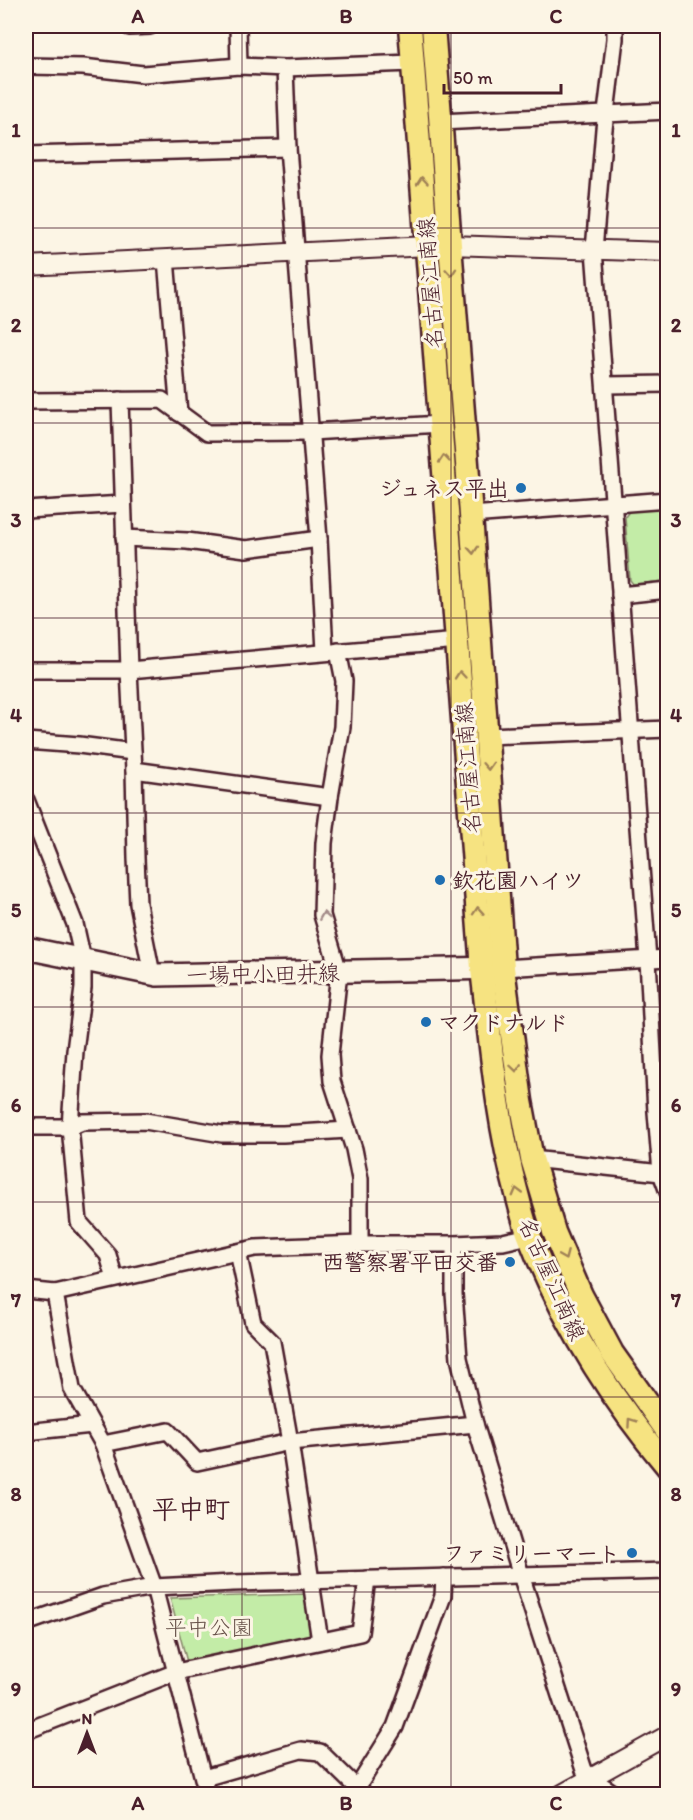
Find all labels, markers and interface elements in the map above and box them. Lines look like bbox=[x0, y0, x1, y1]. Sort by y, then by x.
text: A bbox=[131, 4, 145, 28]
text: B bbox=[340, 4, 353, 28]
text: C bbox=[550, 4, 563, 28]
scale bar bbox=[444, 57, 561, 95]
text: 50 m bbox=[453, 67, 493, 89]
text: 1 bbox=[11, 118, 21, 142]
text: 1 bbox=[671, 118, 681, 142]
one-way arrow bbox=[416, 176, 429, 185]
street label: 名古屋江南線 bbox=[412, 216, 448, 350]
one-way arrow bbox=[444, 268, 457, 277]
text: 2 bbox=[11, 313, 22, 337]
text: 2 bbox=[671, 313, 682, 337]
one-way arrow bbox=[438, 455, 451, 464]
place label: ジュネス平出 bbox=[379, 475, 509, 502]
marker: ジュネス平出 bbox=[514, 481, 528, 495]
text: 3 bbox=[11, 508, 22, 532]
text: 3 bbox=[671, 508, 682, 532]
one-way arrow bbox=[467, 546, 480, 555]
one-way arrow bbox=[454, 670, 467, 679]
street label: 名古屋江南線 bbox=[450, 701, 486, 835]
text: 4 bbox=[10, 703, 22, 727]
text: 4 bbox=[670, 703, 682, 727]
one-way arrow bbox=[482, 761, 495, 770]
place label: 欽花園ハイツ bbox=[452, 867, 584, 894]
marker: 欽花園ハイツ bbox=[433, 873, 447, 887]
text: 5 bbox=[11, 898, 22, 922]
text: 5 bbox=[671, 898, 682, 922]
one-way arrow bbox=[472, 906, 485, 915]
one-way arrow bbox=[318, 911, 330, 921]
street label: 一場中小田井線 bbox=[186, 959, 340, 989]
place label: マクドナルド bbox=[438, 1009, 569, 1036]
marker: マクドナルド bbox=[419, 1015, 433, 1029]
one-way arrow bbox=[509, 1063, 521, 1072]
text: 6 bbox=[11, 1093, 22, 1117]
text: 6 bbox=[671, 1093, 682, 1117]
one-way arrow bbox=[512, 1187, 524, 1198]
street label: 名古屋江南線 bbox=[513, 1213, 591, 1345]
place label: 西警察署平田交番 bbox=[322, 1249, 498, 1276]
one-way arrow bbox=[557, 1249, 569, 1260]
marker: 西警察署平田交番 bbox=[503, 1255, 517, 1269]
text: 7 bbox=[10, 1288, 21, 1312]
text: 7 bbox=[670, 1288, 681, 1312]
one-way arrow bbox=[627, 1417, 638, 1428]
text: 8 bbox=[11, 1482, 22, 1506]
text: 8 bbox=[671, 1482, 682, 1506]
district label: 平中町 bbox=[152, 1493, 230, 1525]
place label: ファミリーマート bbox=[443, 1540, 620, 1567]
marker: ファミリーマート bbox=[625, 1546, 639, 1560]
park label: 平中公園 bbox=[165, 1614, 253, 1641]
text: 9 bbox=[11, 1677, 21, 1701]
text: 9 bbox=[671, 1677, 681, 1701]
north arrow bbox=[57, 1703, 117, 1763]
text: N bbox=[82, 1709, 92, 1728]
text: A bbox=[131, 1791, 145, 1815]
text: B bbox=[340, 1791, 353, 1815]
text: C bbox=[550, 1791, 563, 1815]

